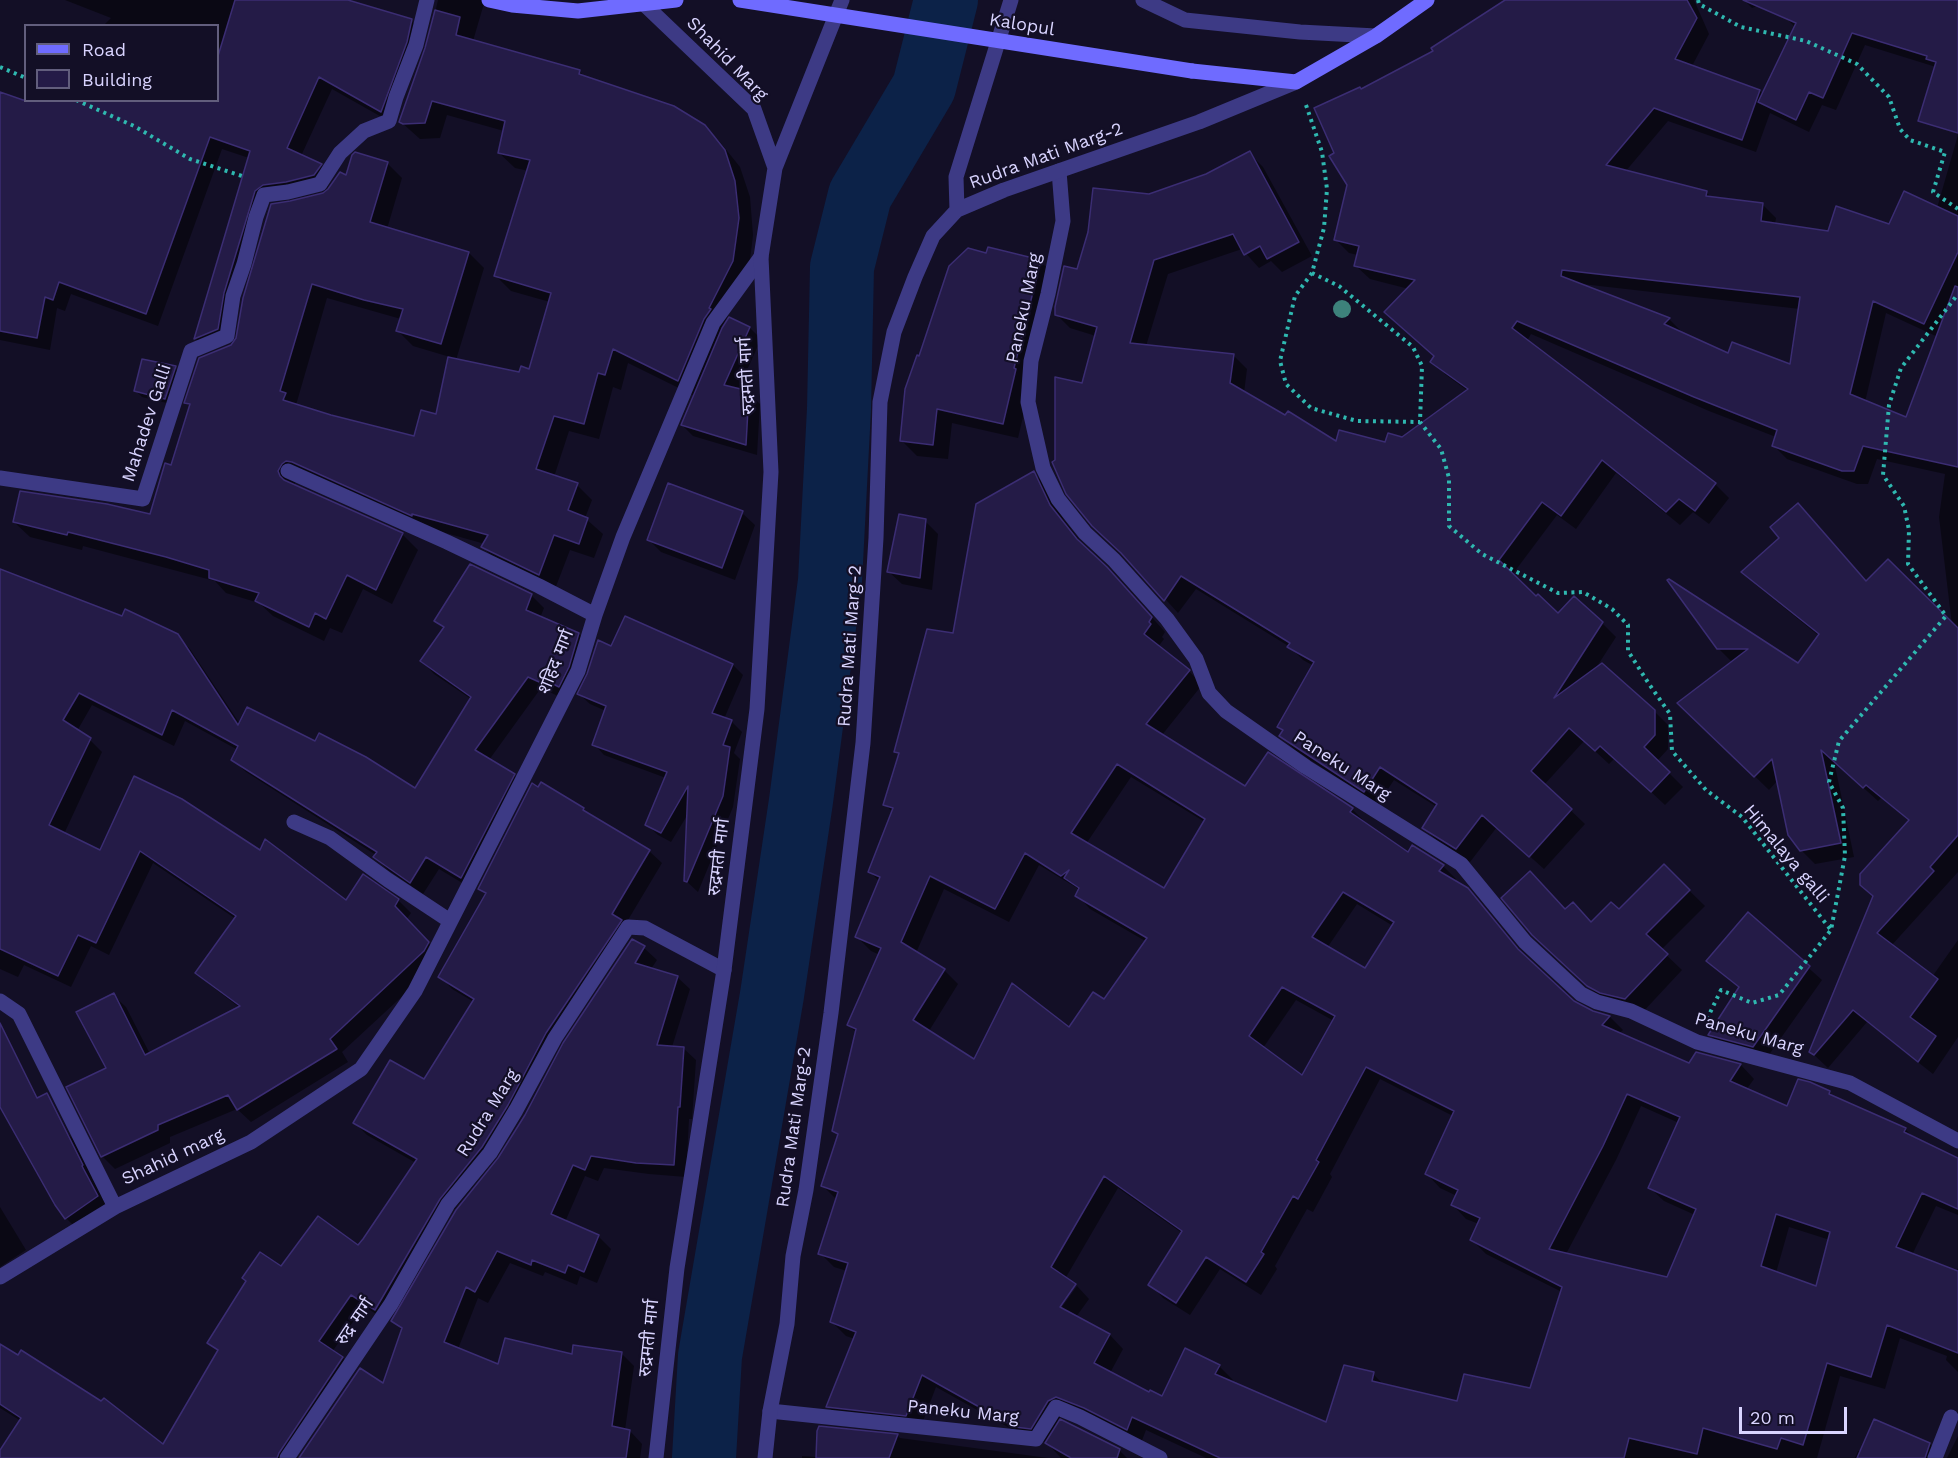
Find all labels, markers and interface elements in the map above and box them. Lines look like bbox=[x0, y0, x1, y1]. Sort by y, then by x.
street label: Kalopul bbox=[988, 9, 1056, 41]
street label: Shahid Marg bbox=[682, 13, 772, 105]
legend bbox=[24, 24, 219, 102]
text: Road bbox=[82, 39, 126, 60]
text: Building bbox=[82, 69, 152, 90]
street label: Rudra Mati Marg-2 bbox=[966, 118, 1126, 194]
street label: Paneku Marg bbox=[1002, 251, 1046, 365]
street label: रुद्रमती मार्ग bbox=[734, 337, 760, 415]
street label: Mahadev Galli bbox=[118, 361, 176, 485]
street label: Rudra Mati Marg-2 bbox=[834, 564, 866, 728]
street label: शहिद मार्ग bbox=[533, 627, 579, 697]
street label: Paneku Marg bbox=[1289, 726, 1395, 806]
street label: Himalaya galli bbox=[1739, 801, 1833, 907]
street label: रुद्रमती मार्ग bbox=[704, 817, 734, 897]
street label: Paneku Marg bbox=[1692, 1008, 1806, 1060]
street label: Rudra Mati Marg-2 bbox=[772, 1045, 816, 1209]
street label: Rudra Marg bbox=[452, 1065, 524, 1161]
street label: Shahid marg bbox=[119, 1124, 227, 1190]
street label: रुद्र मार्ग bbox=[332, 1294, 378, 1350]
street label: रुद्रमती मार्ग bbox=[634, 1298, 664, 1378]
street label: Paneku Marg bbox=[906, 1395, 1020, 1429]
scale bar bbox=[1742, 1395, 1850, 1433]
text: 20 m bbox=[1750, 1407, 1795, 1428]

